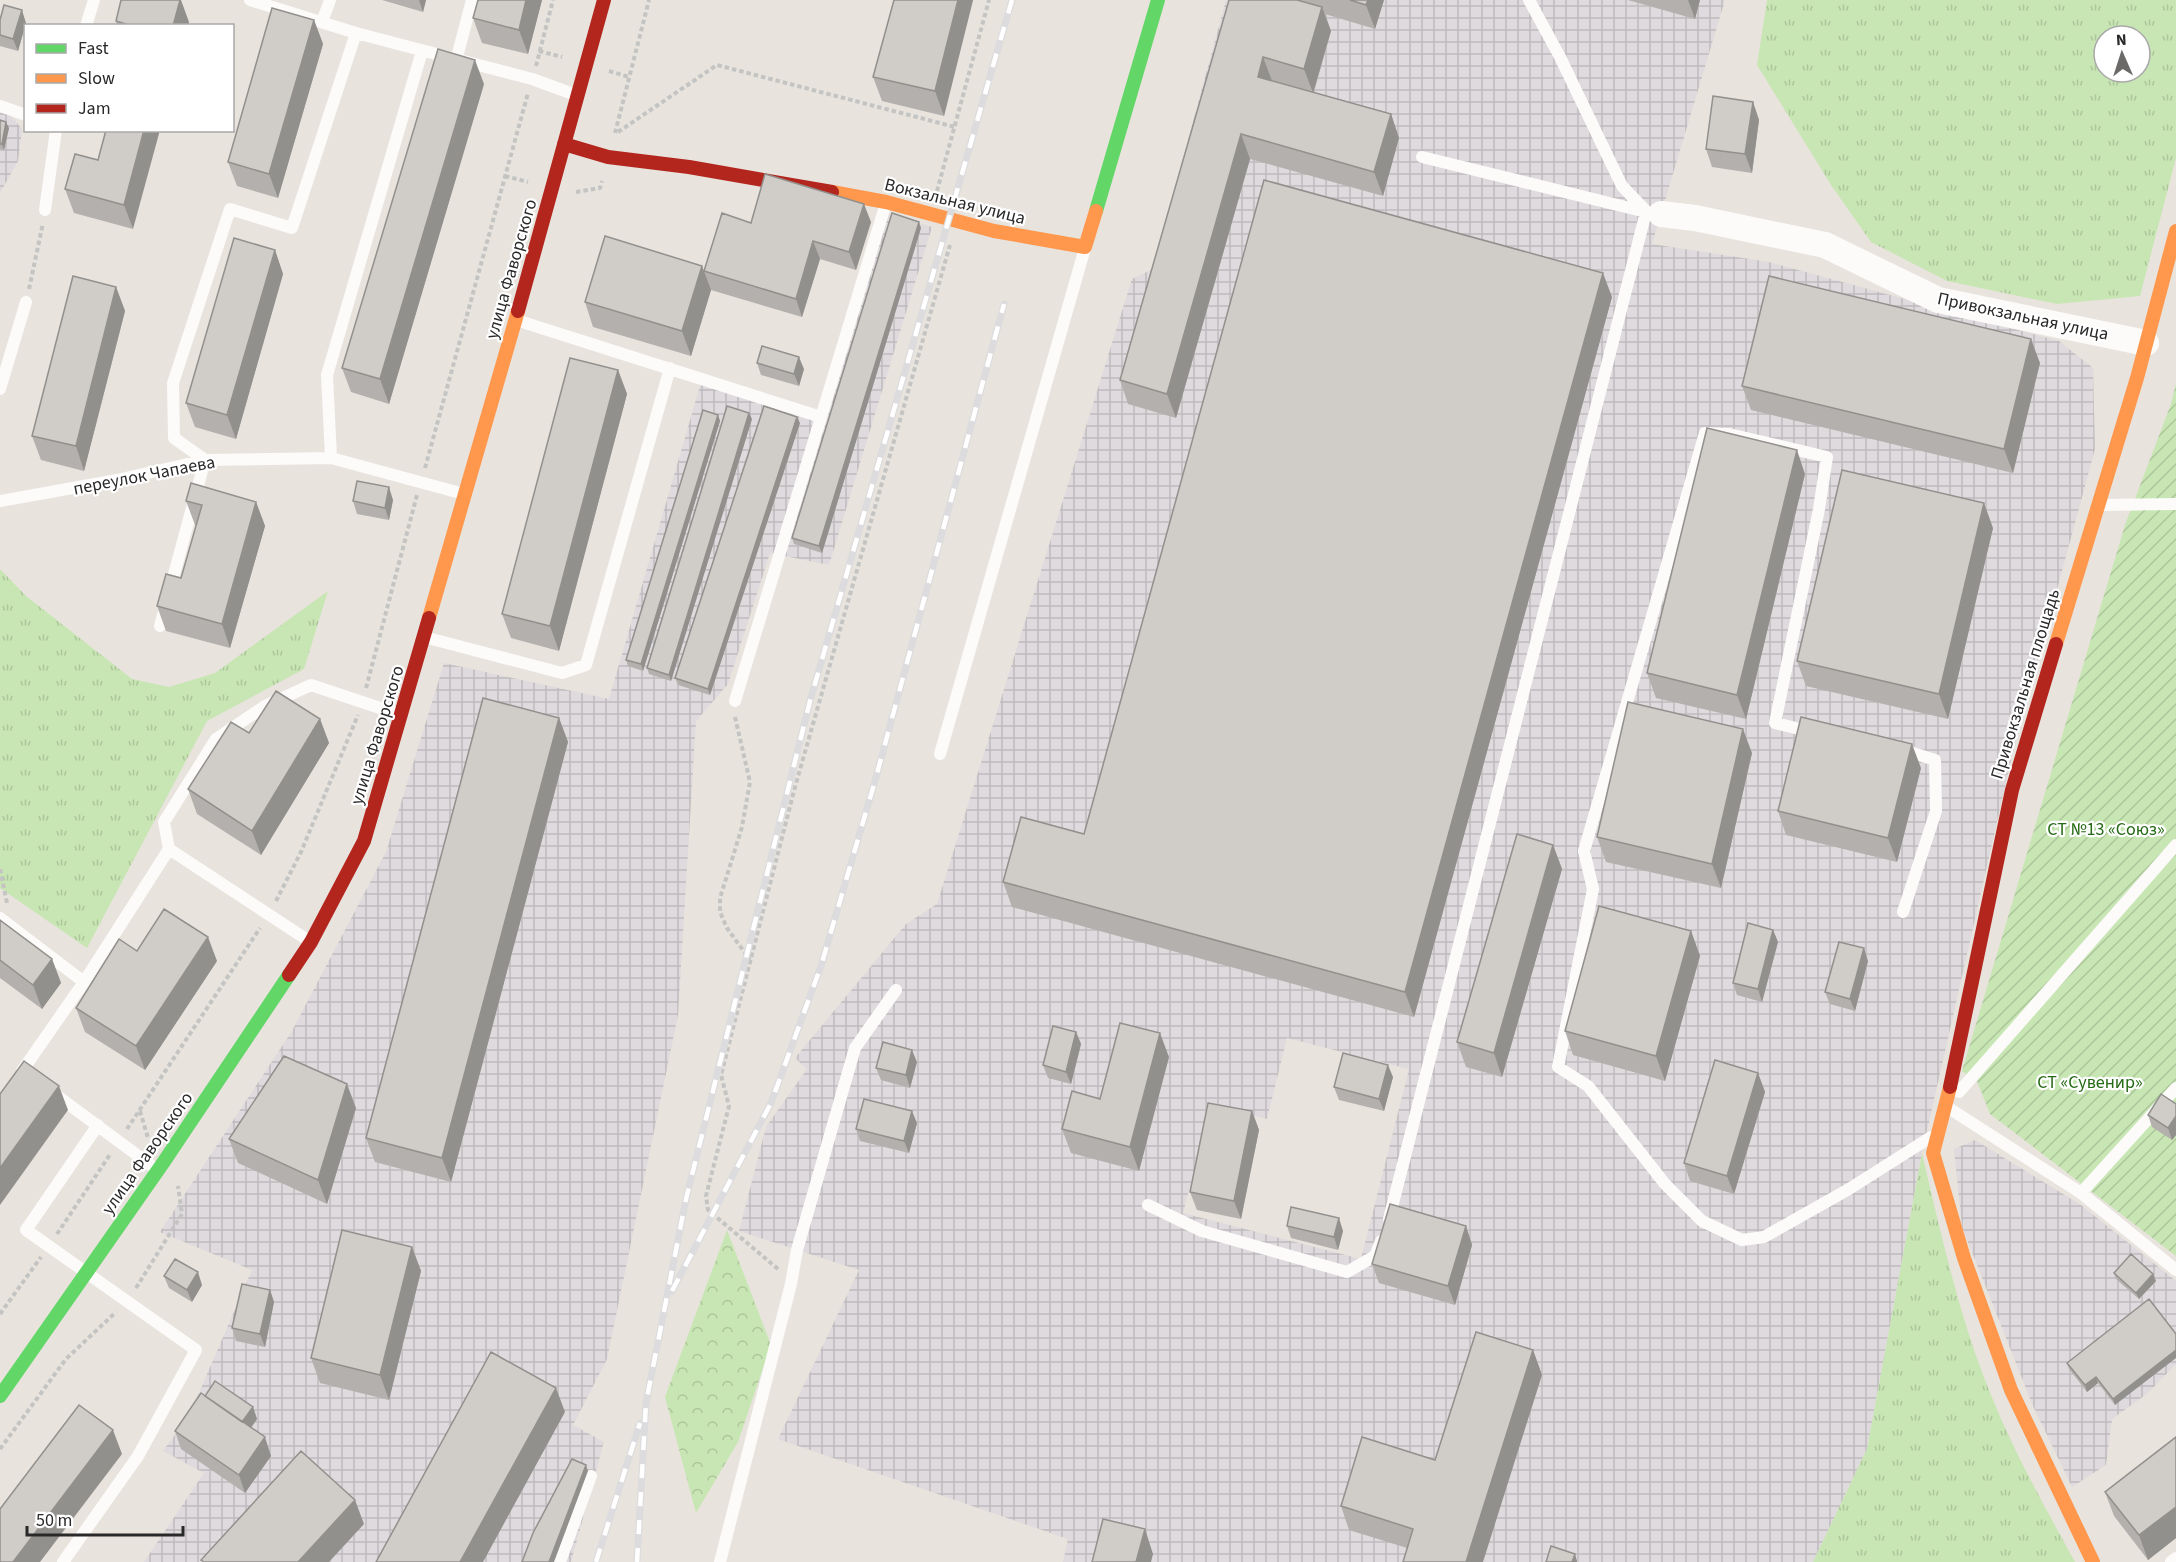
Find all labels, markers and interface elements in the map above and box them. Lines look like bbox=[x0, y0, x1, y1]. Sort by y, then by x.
legend bbox=[24, 24, 234, 132]
north arrow bbox=[2092, 24, 2152, 84]
text: N bbox=[2115, 29, 2127, 51]
text: Fast bbox=[78, 36, 109, 61]
text: Slow bbox=[78, 66, 115, 91]
text: Jam bbox=[78, 96, 111, 121]
street label: Вокзальная улица bbox=[882, 172, 1028, 231]
street label: улица Фаворского bbox=[480, 196, 543, 342]
street label: Привокзальная улица bbox=[1935, 286, 2111, 347]
street label: переулок Чапаева bbox=[71, 449, 217, 501]
street label: Привокзальная площадь bbox=[1985, 586, 2066, 782]
street label: улица Фаворского bbox=[344, 662, 411, 808]
park label: СТ №13 «Союз» bbox=[2047, 817, 2165, 842]
park label: СТ «Сувенир» bbox=[2037, 1070, 2143, 1095]
street label: улица Фаворского bbox=[96, 1087, 199, 1220]
scale bar bbox=[27, 1499, 183, 1537]
text: 50 m bbox=[36, 1508, 72, 1533]

